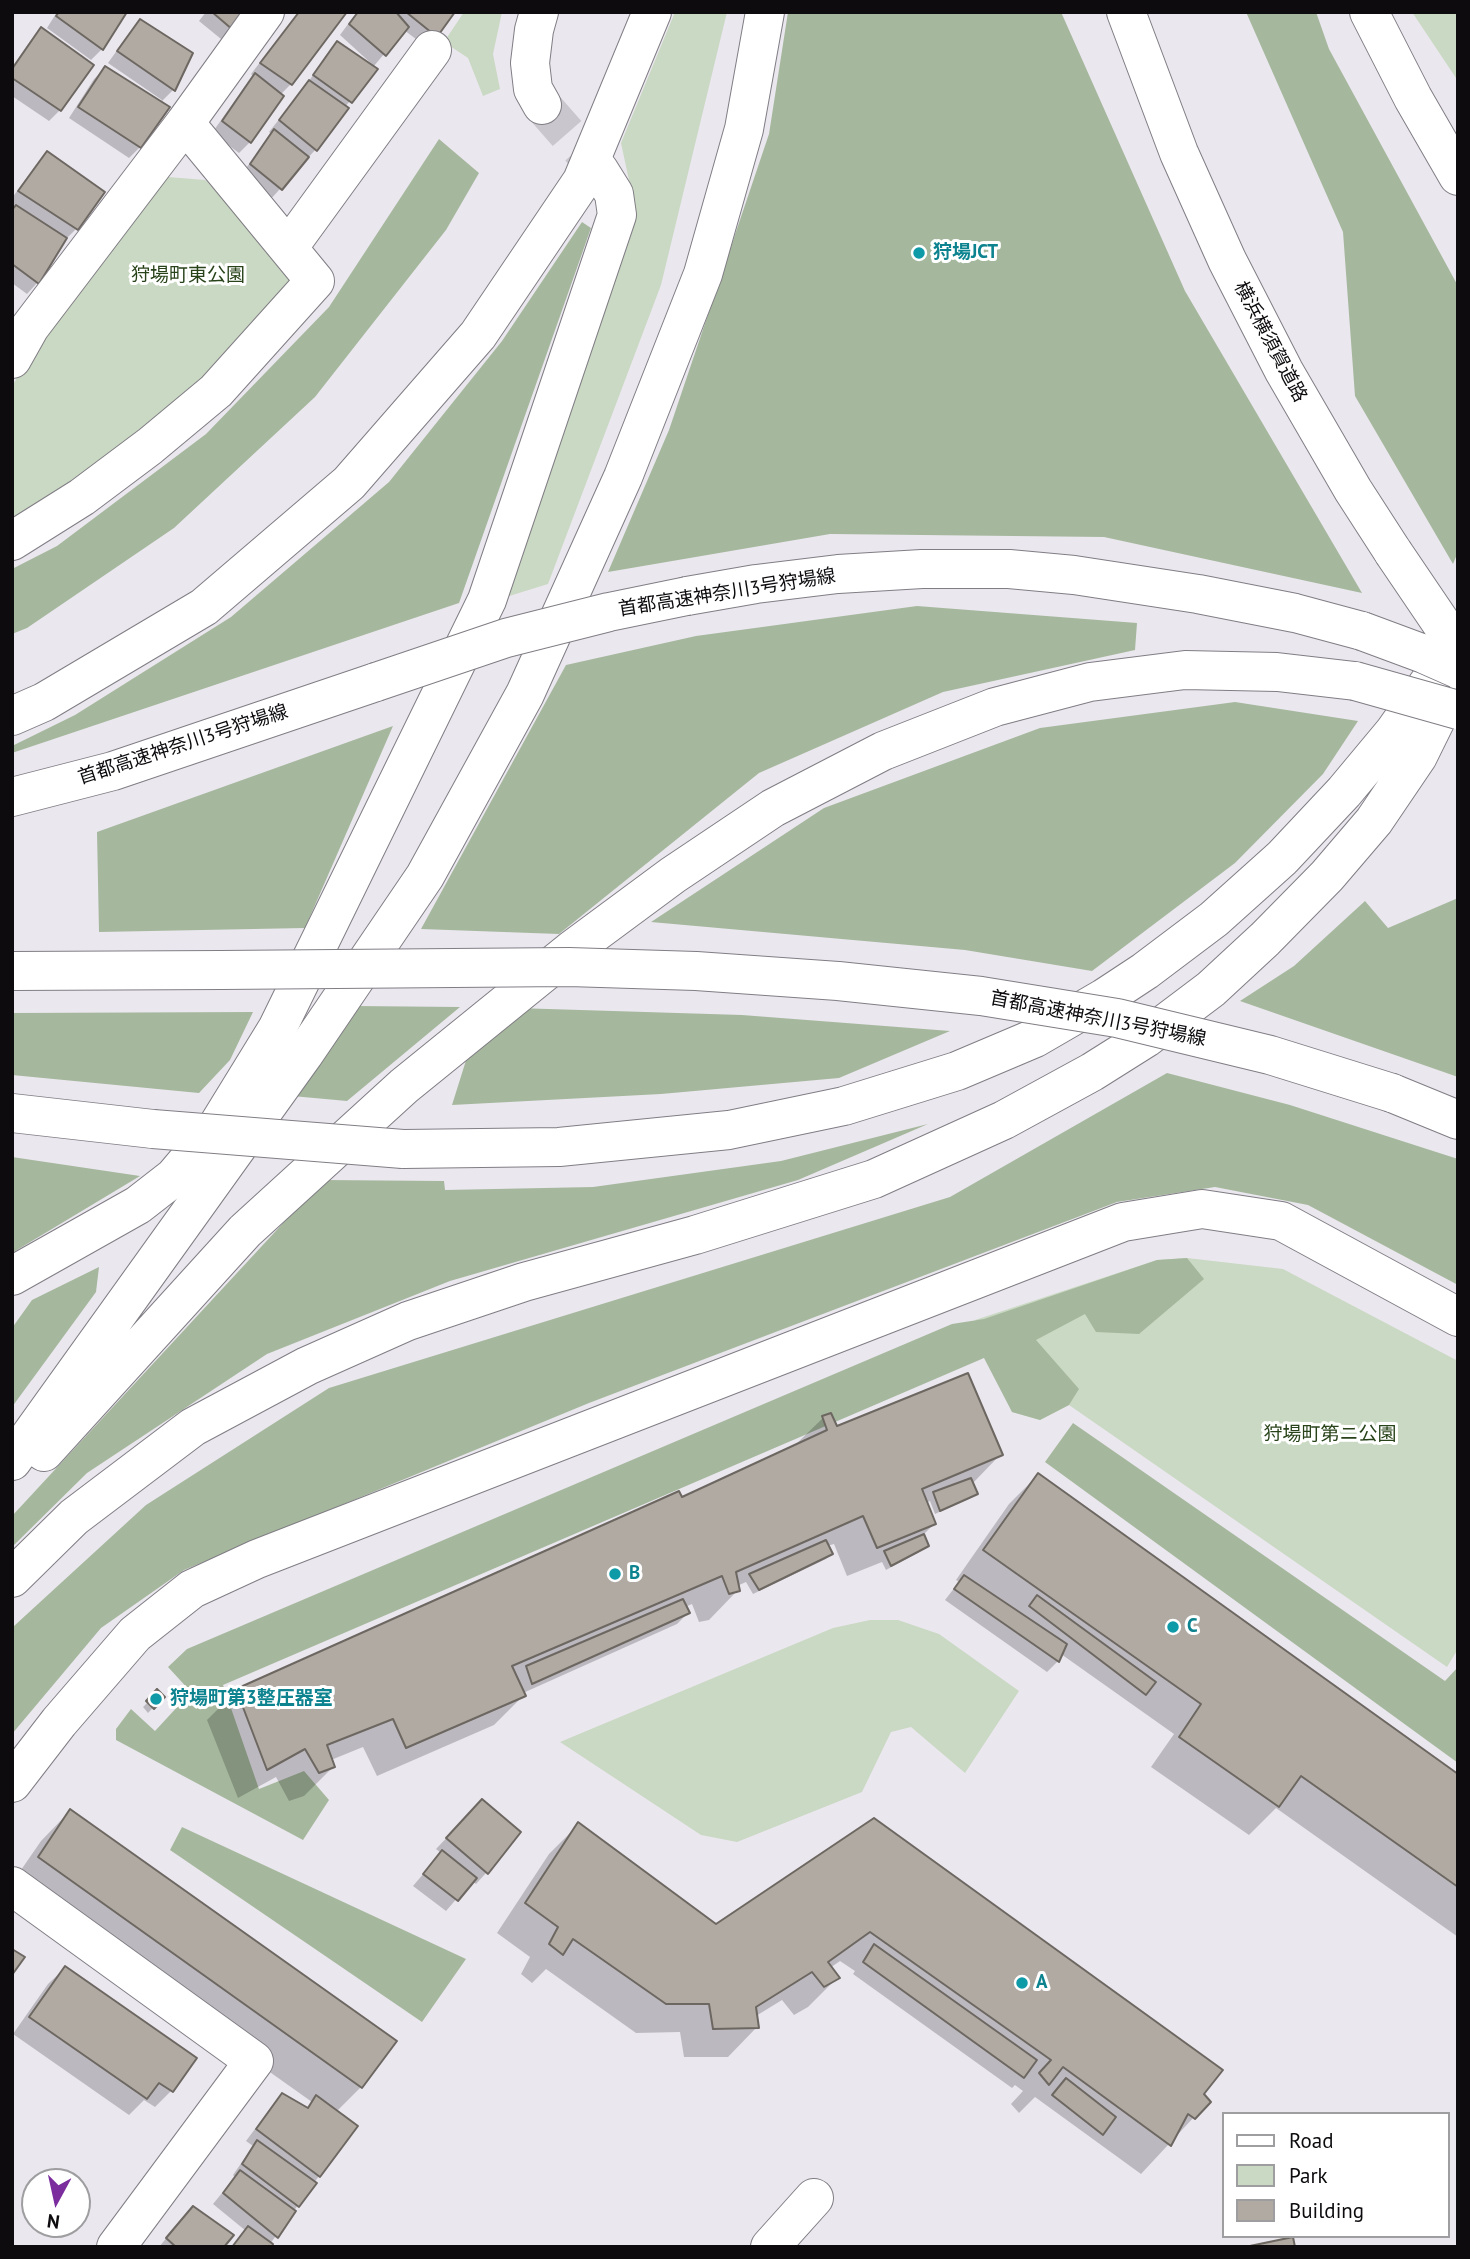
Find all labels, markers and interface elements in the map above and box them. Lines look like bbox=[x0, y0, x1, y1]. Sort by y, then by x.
place label: 狩場JCT bbox=[933, 242, 998, 264]
marker: 狩場JCT bbox=[911, 245, 927, 261]
park label: 狩場町東公園 bbox=[131, 265, 245, 287]
street label: 横浜横須賀道路 bbox=[1229, 278, 1311, 406]
street label: 首都高速神奈川3号狩場線 bbox=[617, 565, 837, 621]
street label: 首都高速神奈川3号狩場線 bbox=[75, 700, 291, 790]
street label: 首都高速神奈川3号狩場線 bbox=[988, 987, 1208, 1051]
park label: 狩場町第ニ公園 bbox=[1264, 1424, 1396, 1446]
place label: B bbox=[629, 1563, 640, 1585]
marker: B bbox=[607, 1566, 623, 1582]
place label: C bbox=[1187, 1616, 1198, 1638]
marker: C bbox=[1165, 1619, 1181, 1635]
place label: 狩場町第3整圧器室 bbox=[170, 1688, 333, 1710]
marker: 狩場町第3整圧器室 bbox=[148, 1691, 164, 1707]
place label: A bbox=[1036, 1972, 1047, 1994]
marker: A bbox=[1014, 1975, 1030, 1991]
legend bbox=[1222, 2112, 1449, 2238]
text: Road bbox=[1289, 2127, 1333, 2154]
text: Park bbox=[1289, 2162, 1328, 2189]
north arrow bbox=[21, 2168, 91, 2238]
text: Building bbox=[1289, 2197, 1364, 2224]
text: N bbox=[46, 2209, 61, 2235]

